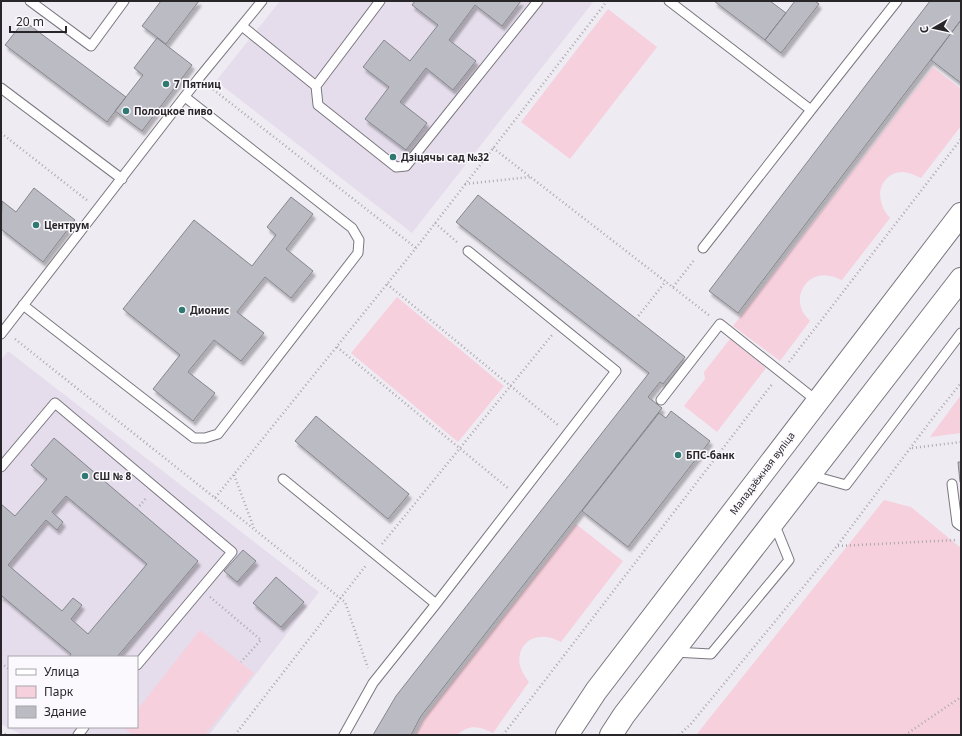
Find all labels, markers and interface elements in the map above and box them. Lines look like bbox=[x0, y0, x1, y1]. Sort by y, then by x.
scale bar bbox=[10, 8, 66, 34]
north arrow bbox=[914, 8, 954, 48]
text: 20 m bbox=[16, 13, 44, 30]
text: С bbox=[916, 25, 932, 34]
place label: 7 Пятниц bbox=[174, 77, 221, 91]
marker: 7 Пятниц bbox=[161, 79, 171, 89]
place label: Полоцкое пиво bbox=[134, 104, 213, 118]
marker: Полоцкое пиво bbox=[121, 106, 131, 116]
place label: Дзіцячы сад №32 bbox=[401, 150, 489, 164]
marker: Дзіцячы сад №32 bbox=[388, 152, 398, 162]
place label: Центрум bbox=[44, 218, 89, 232]
marker: Центрум bbox=[31, 220, 41, 230]
place label: Дионис bbox=[190, 303, 229, 317]
marker: Дионис bbox=[177, 305, 187, 315]
street label: Маладзёжная вуліца bbox=[726, 429, 798, 517]
place label: БПС-банк bbox=[686, 448, 736, 462]
marker: БПС-банк bbox=[673, 450, 683, 460]
place label: СШ № 8 bbox=[93, 469, 132, 483]
marker: СШ № 8 bbox=[80, 471, 90, 481]
legend bbox=[8, 656, 138, 728]
text: Улица bbox=[44, 663, 79, 680]
text: Парк bbox=[44, 683, 74, 700]
text: Здание bbox=[44, 703, 87, 720]

